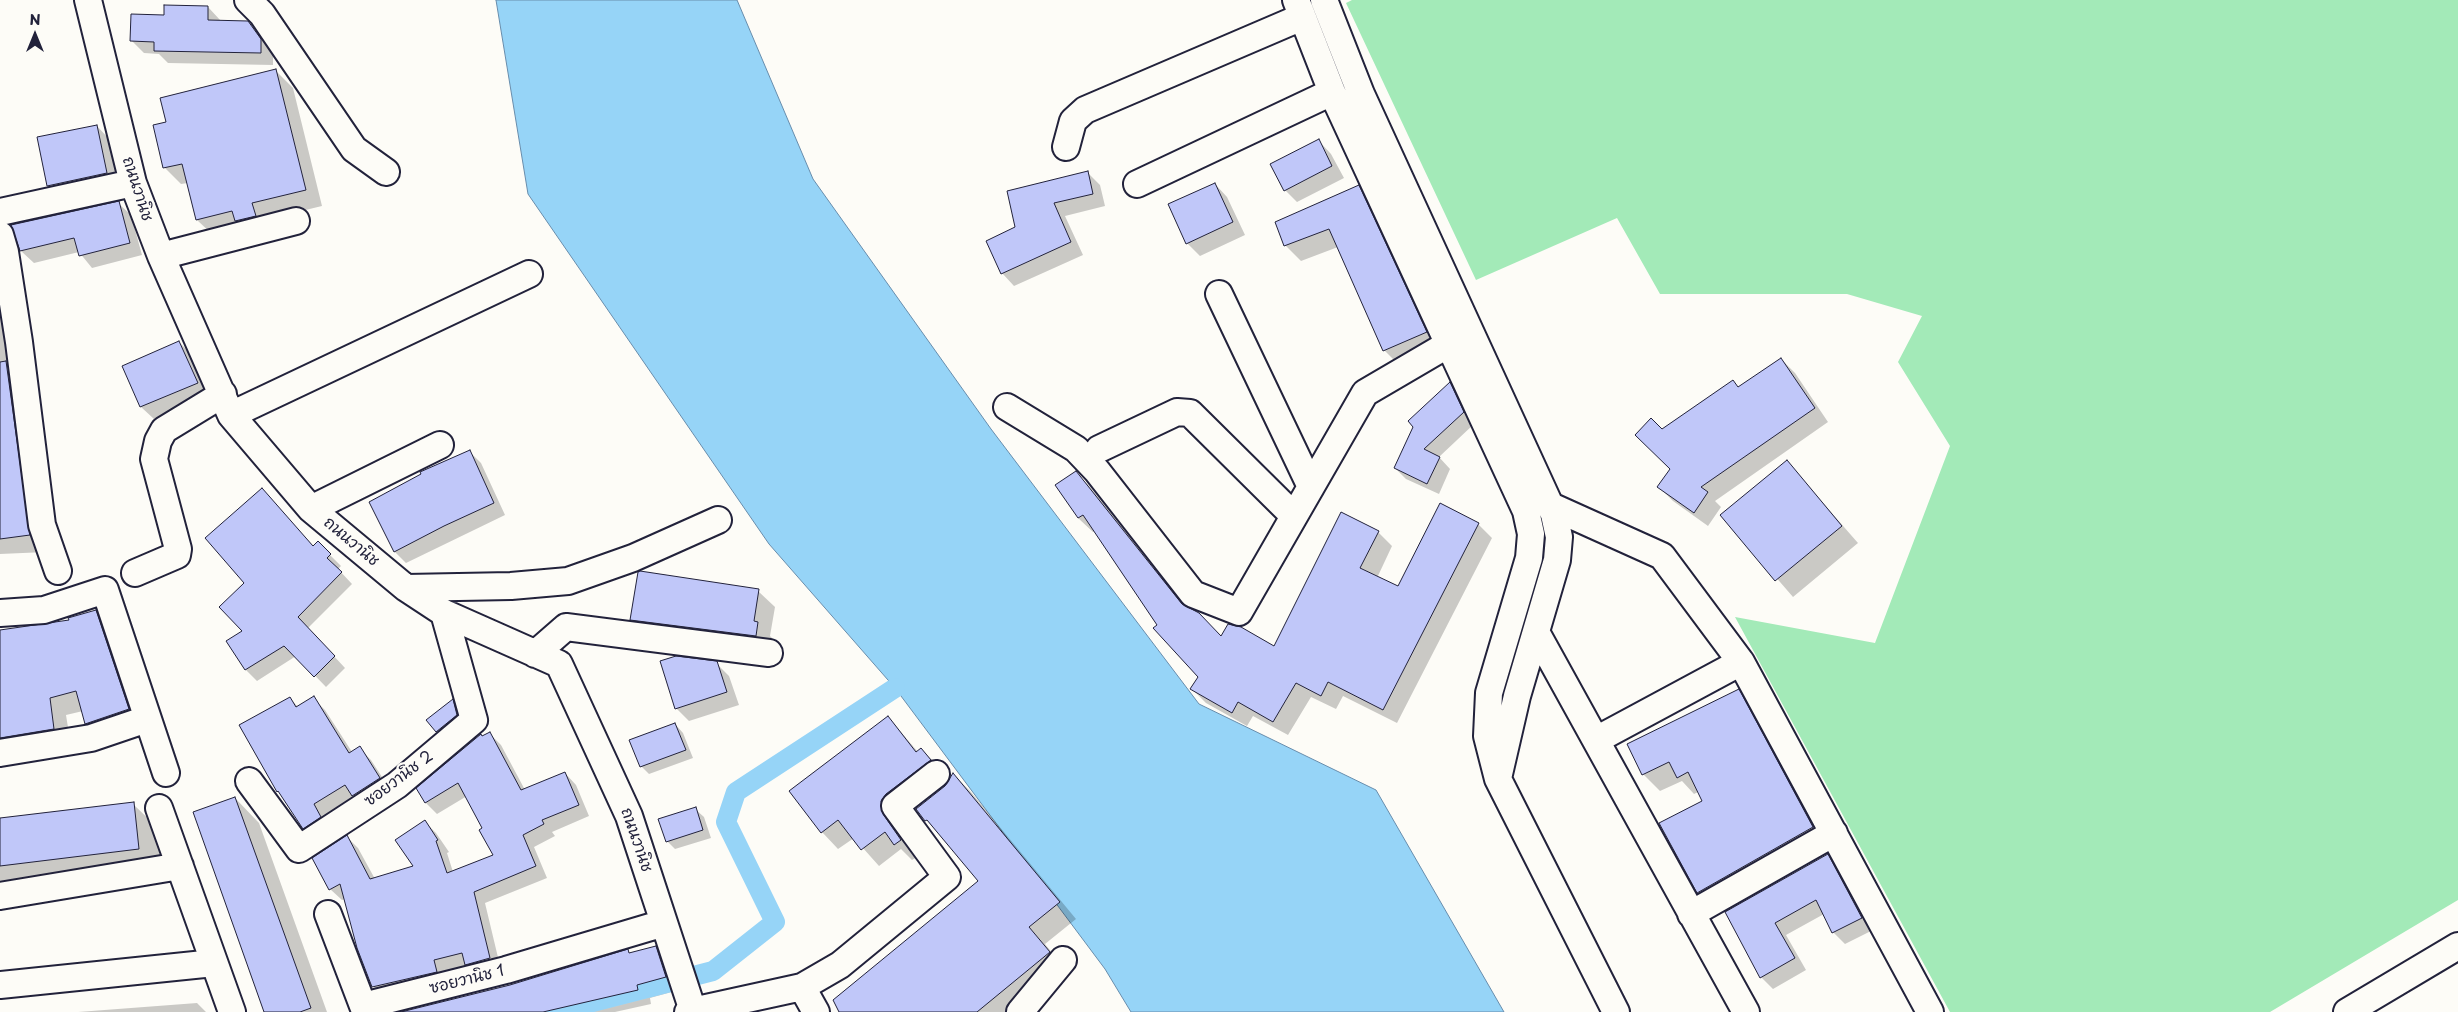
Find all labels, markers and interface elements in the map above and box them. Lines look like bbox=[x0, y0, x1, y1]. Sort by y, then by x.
text: N bbox=[29, 9, 41, 30]
north arrow bbox=[10, 10, 60, 60]
street label: ถนนวานิช bbox=[118, 154, 156, 224]
street label: ถนนวานิช bbox=[319, 513, 383, 571]
street label: ซอยวานิช 2 bbox=[361, 747, 437, 811]
street label: ถนนวานิช bbox=[616, 805, 656, 875]
street label: ซอยวานิช 1 bbox=[427, 961, 507, 999]

